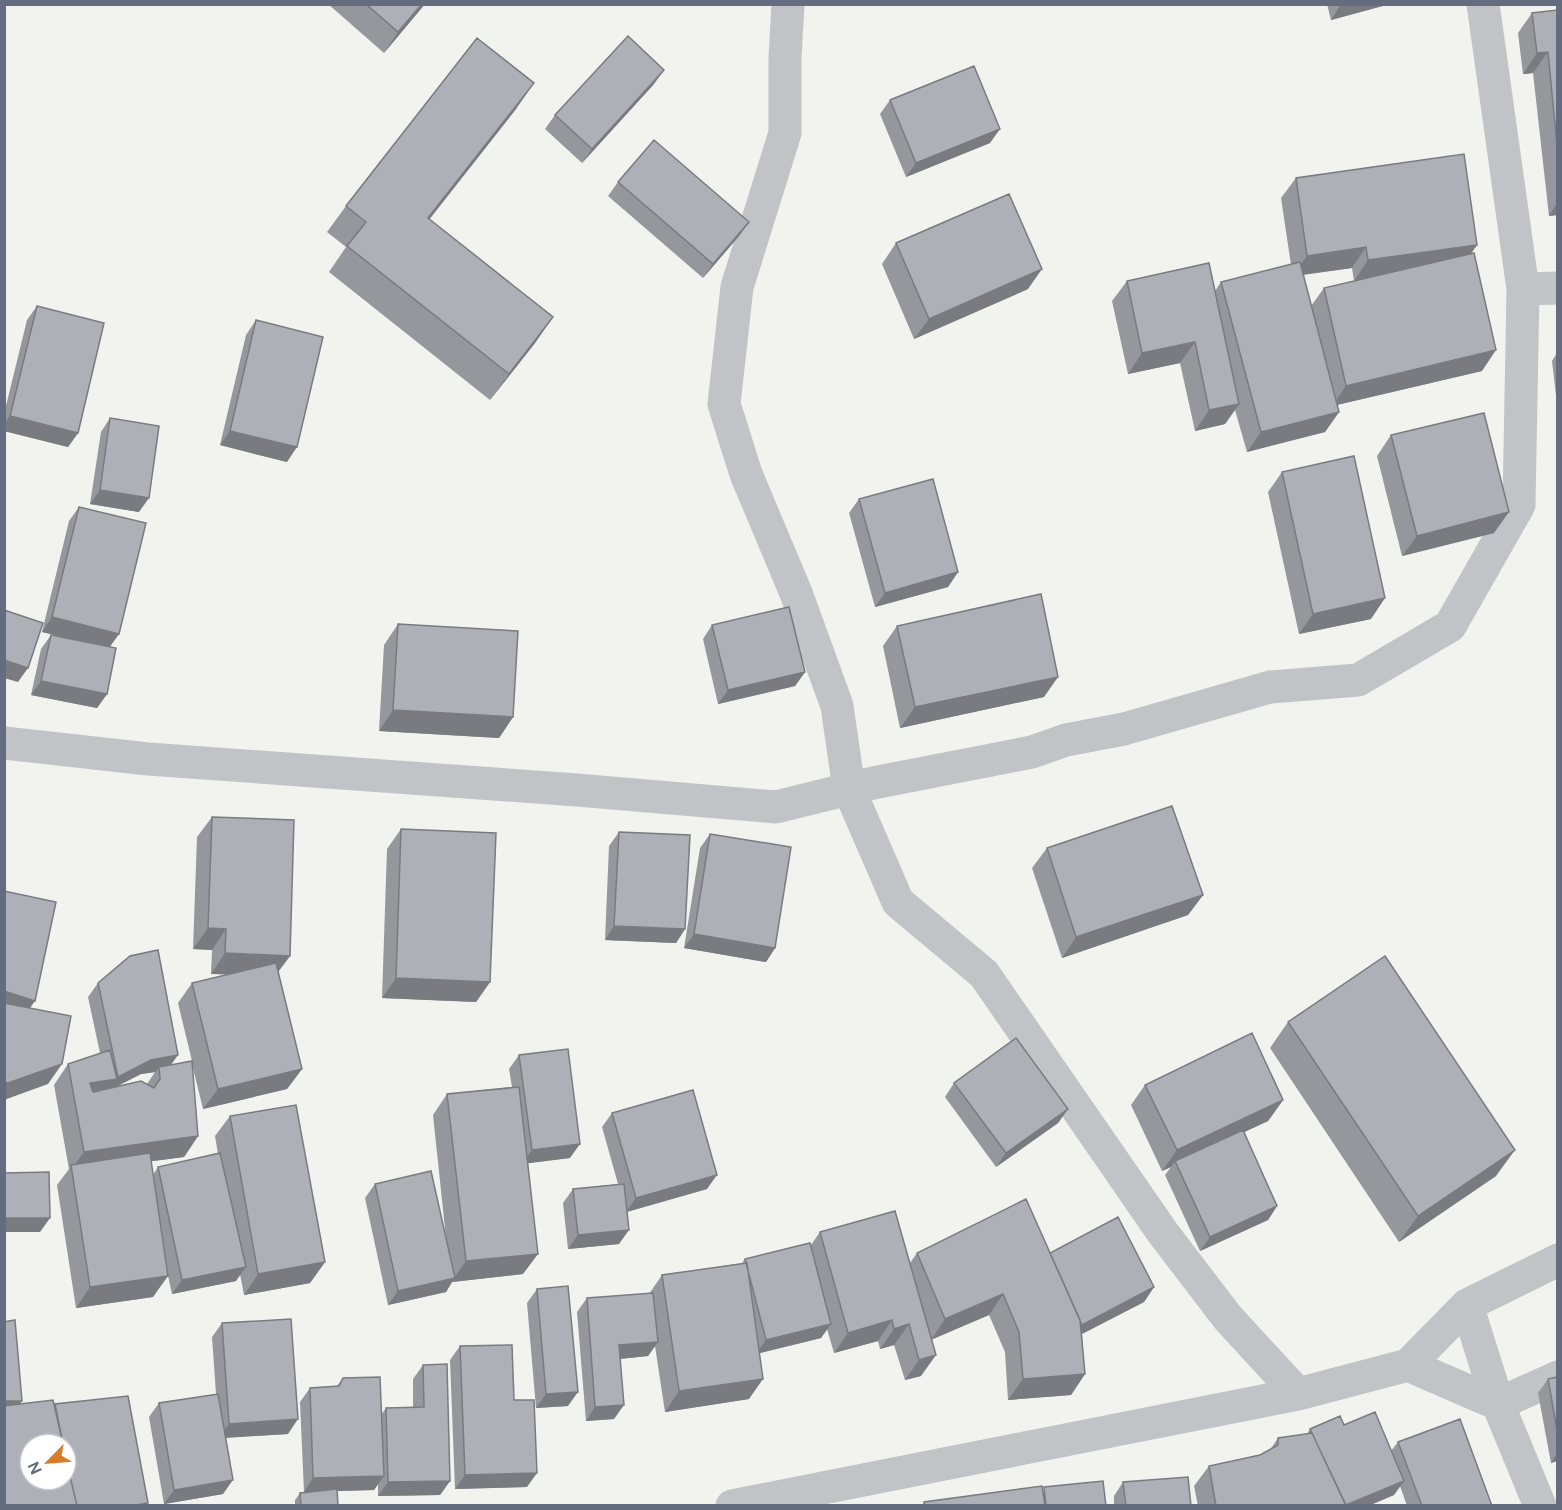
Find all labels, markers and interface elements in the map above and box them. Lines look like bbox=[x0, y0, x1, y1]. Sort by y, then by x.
north arrow bbox=[18, 1432, 78, 1492]
text: N bbox=[23, 1458, 47, 1478]

